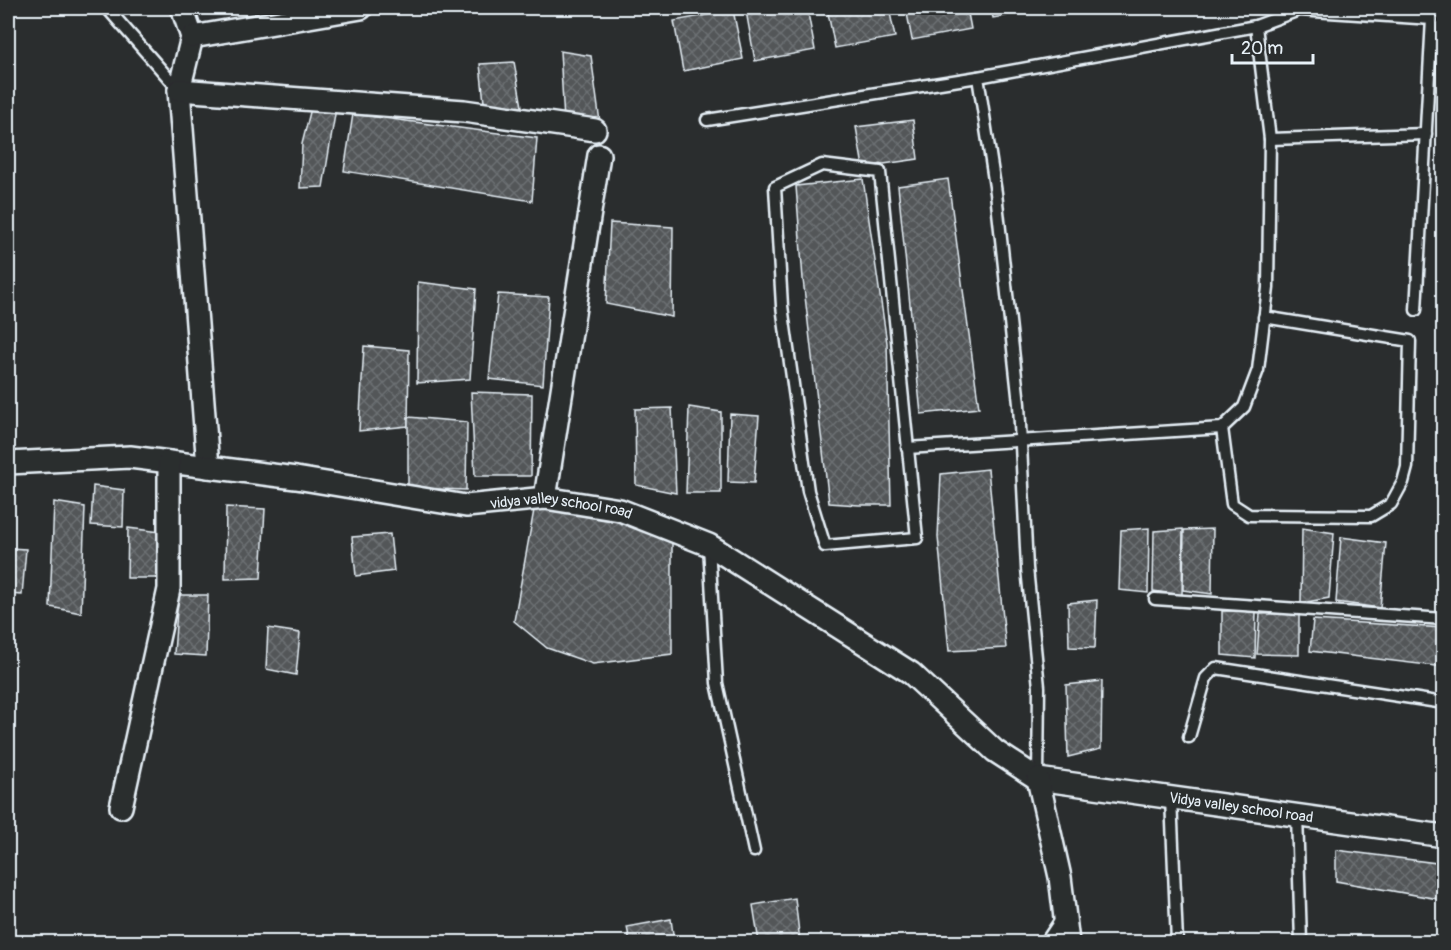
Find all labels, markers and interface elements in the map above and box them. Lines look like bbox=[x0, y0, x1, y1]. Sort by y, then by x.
scale bar bbox=[1232, 27, 1313, 65]
text: 20 m bbox=[1241, 37, 1283, 60]
street label: vidya valley school road bbox=[489, 489, 635, 523]
street label: Vidya valley school road bbox=[1168, 788, 1315, 827]

